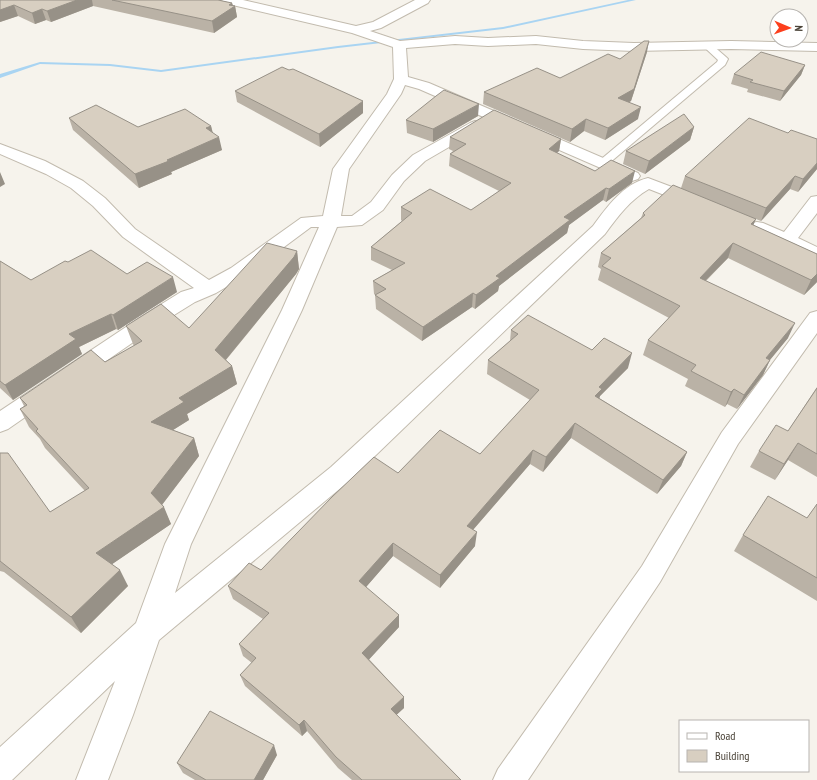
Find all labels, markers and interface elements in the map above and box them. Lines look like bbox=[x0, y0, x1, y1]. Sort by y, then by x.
north arrow bbox=[769, 8, 809, 48]
text: N bbox=[792, 25, 806, 32]
legend bbox=[679, 720, 809, 772]
text: Road bbox=[715, 728, 735, 743]
text: Building bbox=[715, 748, 750, 763]

